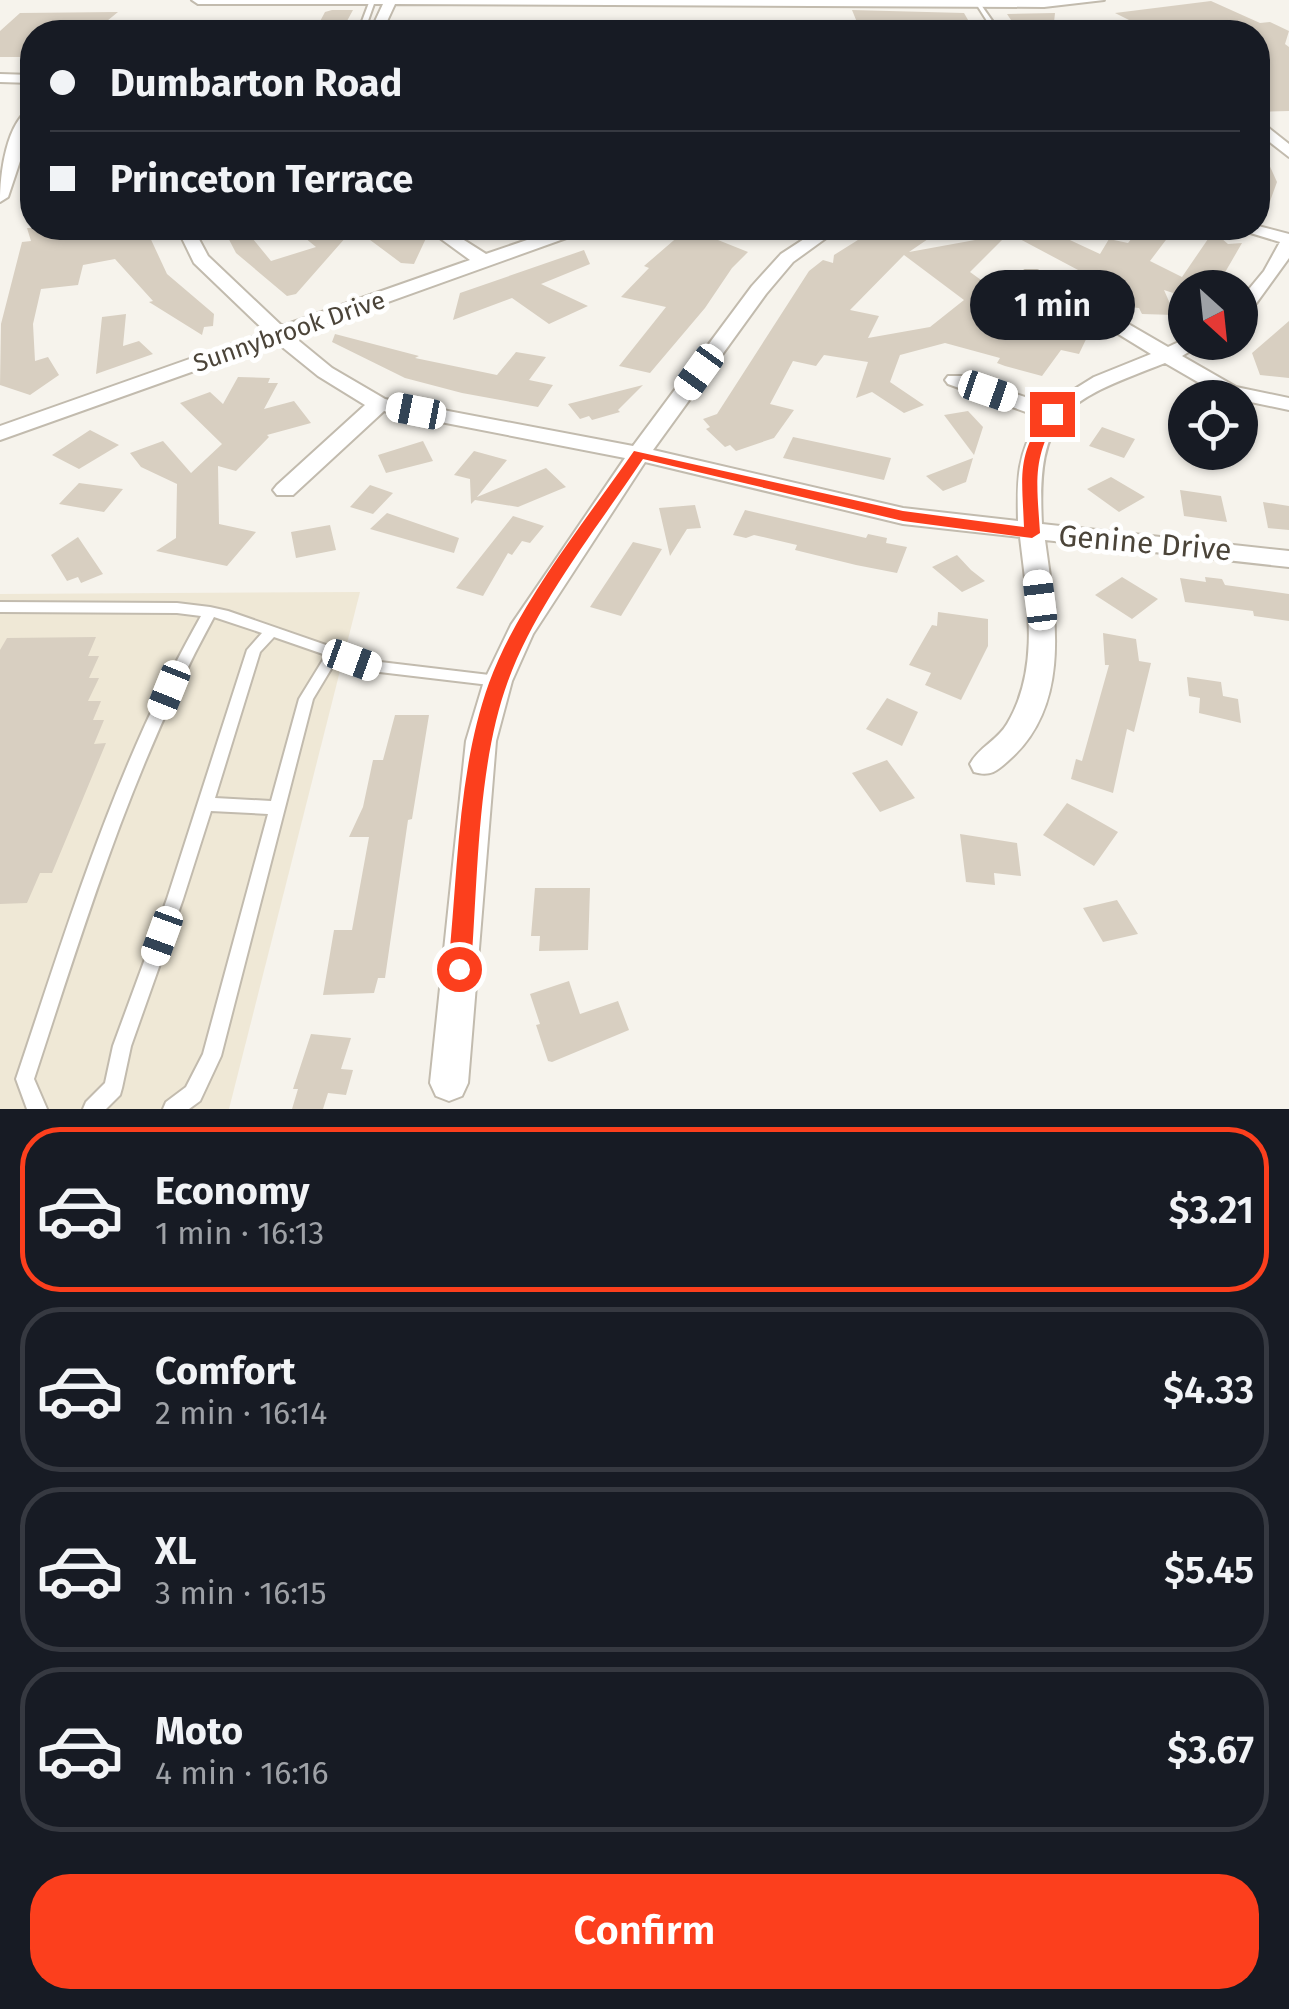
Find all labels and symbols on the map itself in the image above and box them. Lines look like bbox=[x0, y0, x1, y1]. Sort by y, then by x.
callout: 1 min bbox=[970, 269, 1134, 339]
north arrow bbox=[1168, 270, 1258, 360]
street label: Sunnybrook Drive bbox=[190, 285, 389, 379]
car bbox=[669, 339, 729, 405]
car bbox=[955, 367, 1021, 415]
car bbox=[384, 391, 448, 431]
route end bbox=[1030, 392, 1075, 437]
street label: Genine Drive bbox=[1057, 518, 1233, 568]
car bbox=[1021, 568, 1059, 632]
car bbox=[319, 636, 385, 684]
car bbox=[144, 657, 194, 723]
car bbox=[138, 903, 186, 969]
route start bbox=[437, 947, 482, 992]

